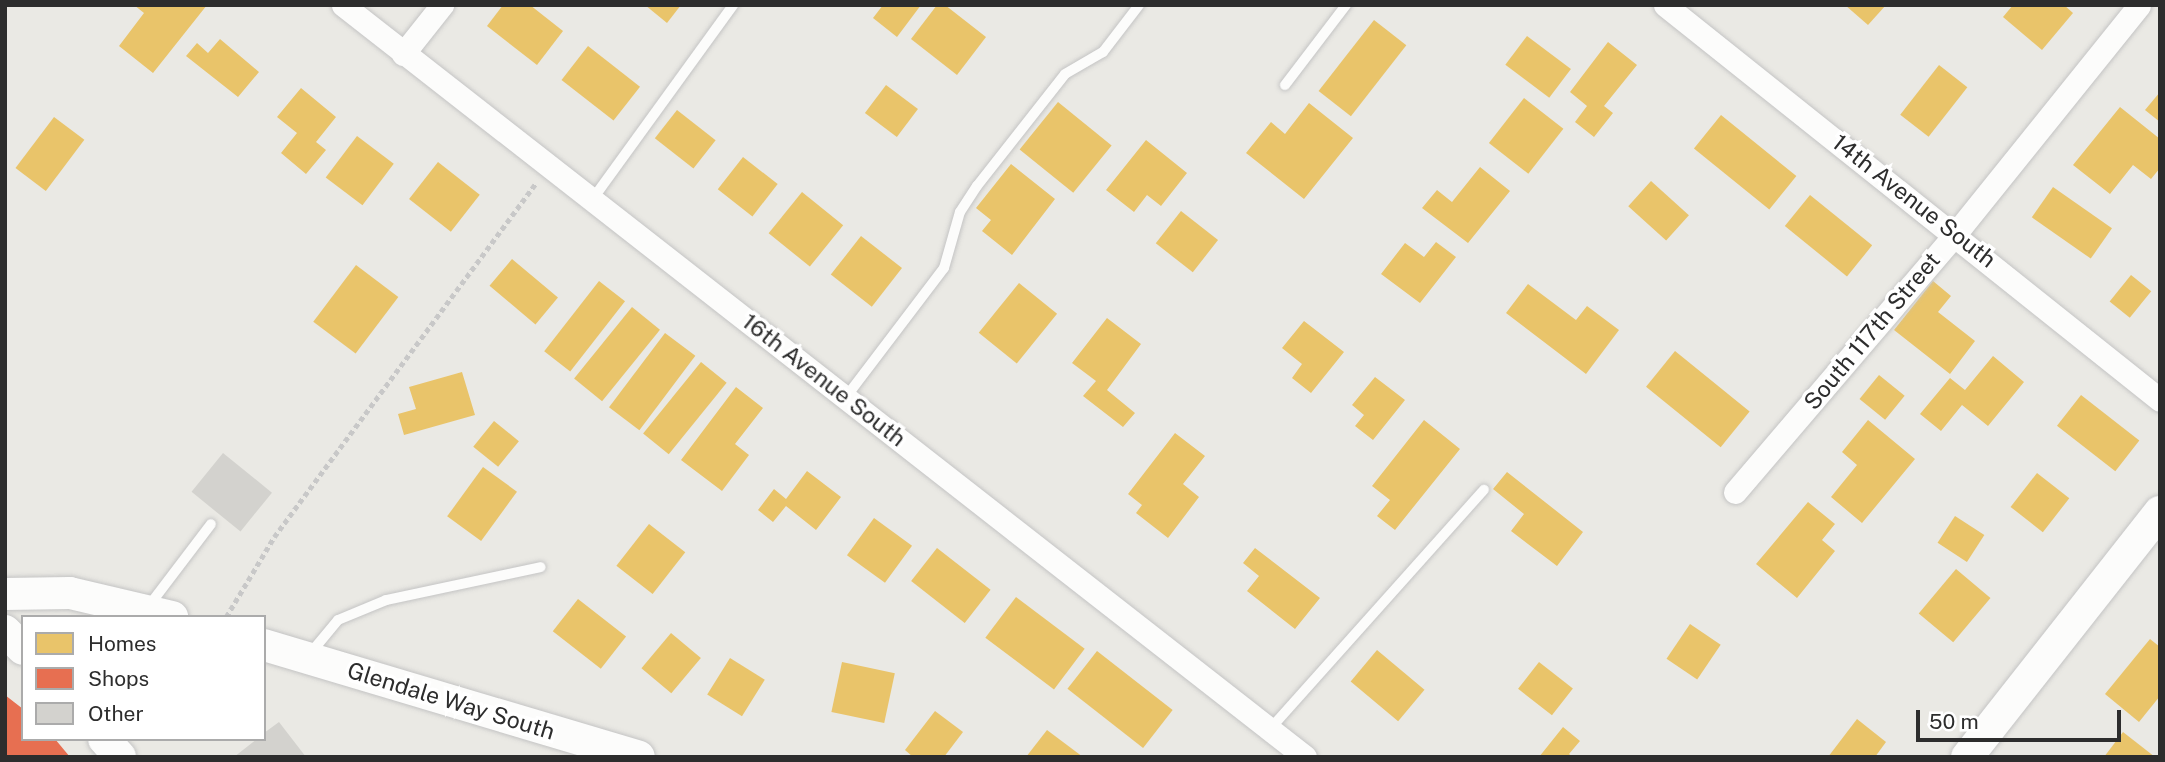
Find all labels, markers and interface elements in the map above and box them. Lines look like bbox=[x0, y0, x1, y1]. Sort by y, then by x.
street label: 14th Avenue South bbox=[1827, 129, 2001, 273]
street label: South 117th Street bbox=[1798, 247, 1946, 415]
street label: 16th Avenue South bbox=[737, 308, 911, 452]
legend bbox=[21, 615, 266, 741]
text: Homes bbox=[88, 631, 156, 656]
street label: Glendale Way South bbox=[344, 656, 558, 746]
text: Shops bbox=[88, 666, 149, 691]
scale bar bbox=[1920, 696, 2125, 740]
text: Other bbox=[88, 701, 144, 726]
text: 50 m bbox=[1929, 709, 1979, 734]

